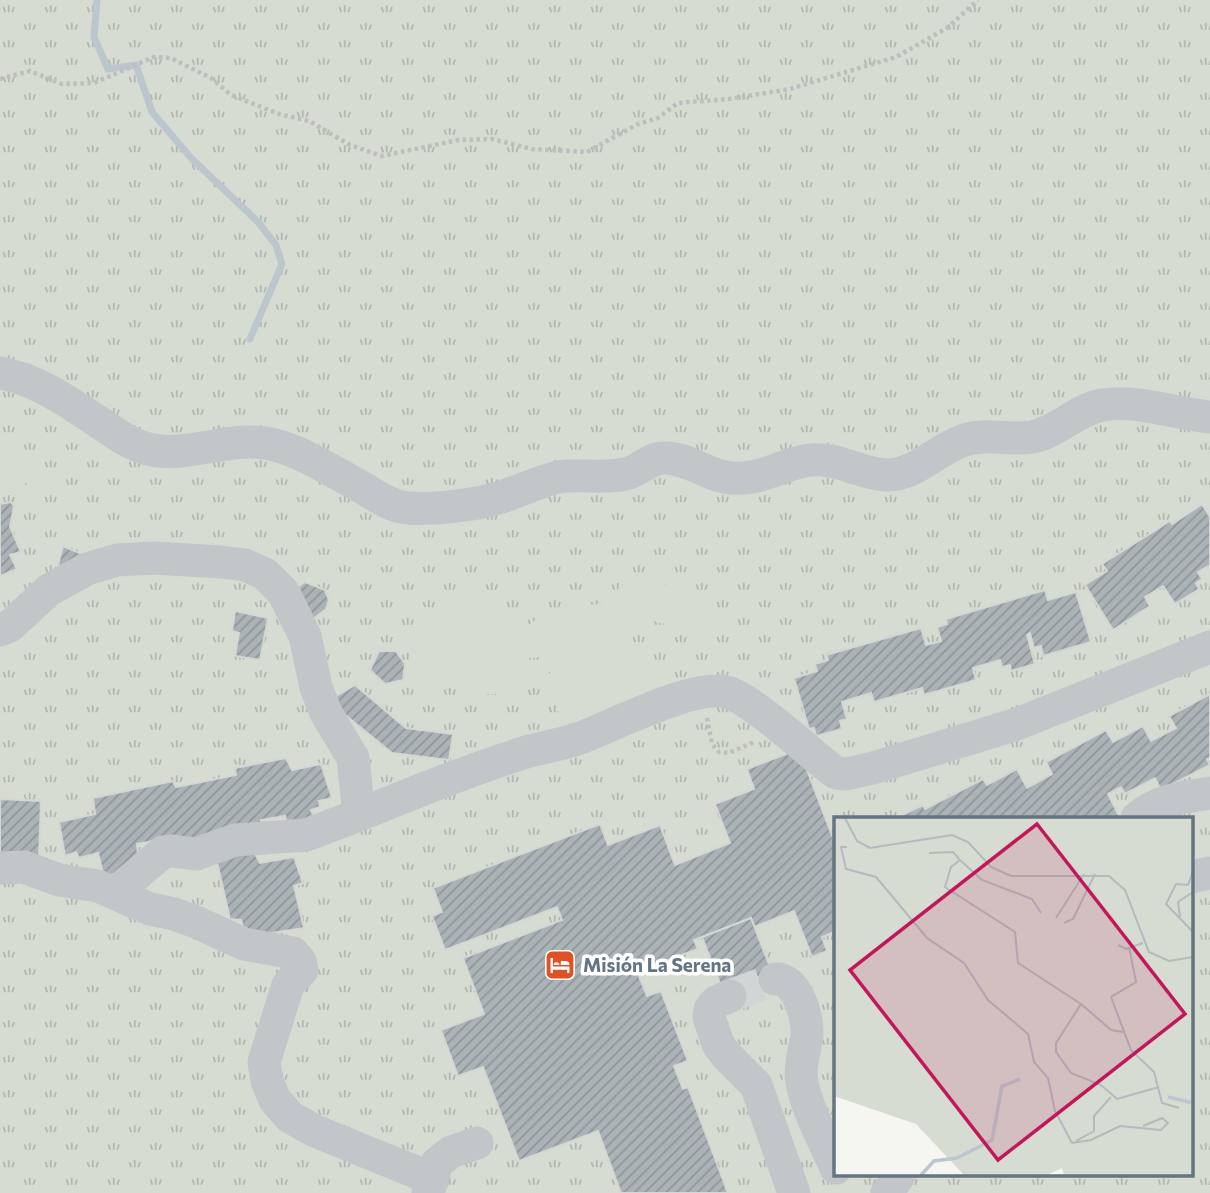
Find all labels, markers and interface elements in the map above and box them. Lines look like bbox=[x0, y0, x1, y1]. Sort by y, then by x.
inset map bbox=[834, 817, 1192, 1176]
hotel icon: Misión La Serena bbox=[543, 948, 577, 982]
place label: Misión La Serena bbox=[583, 953, 731, 976]

